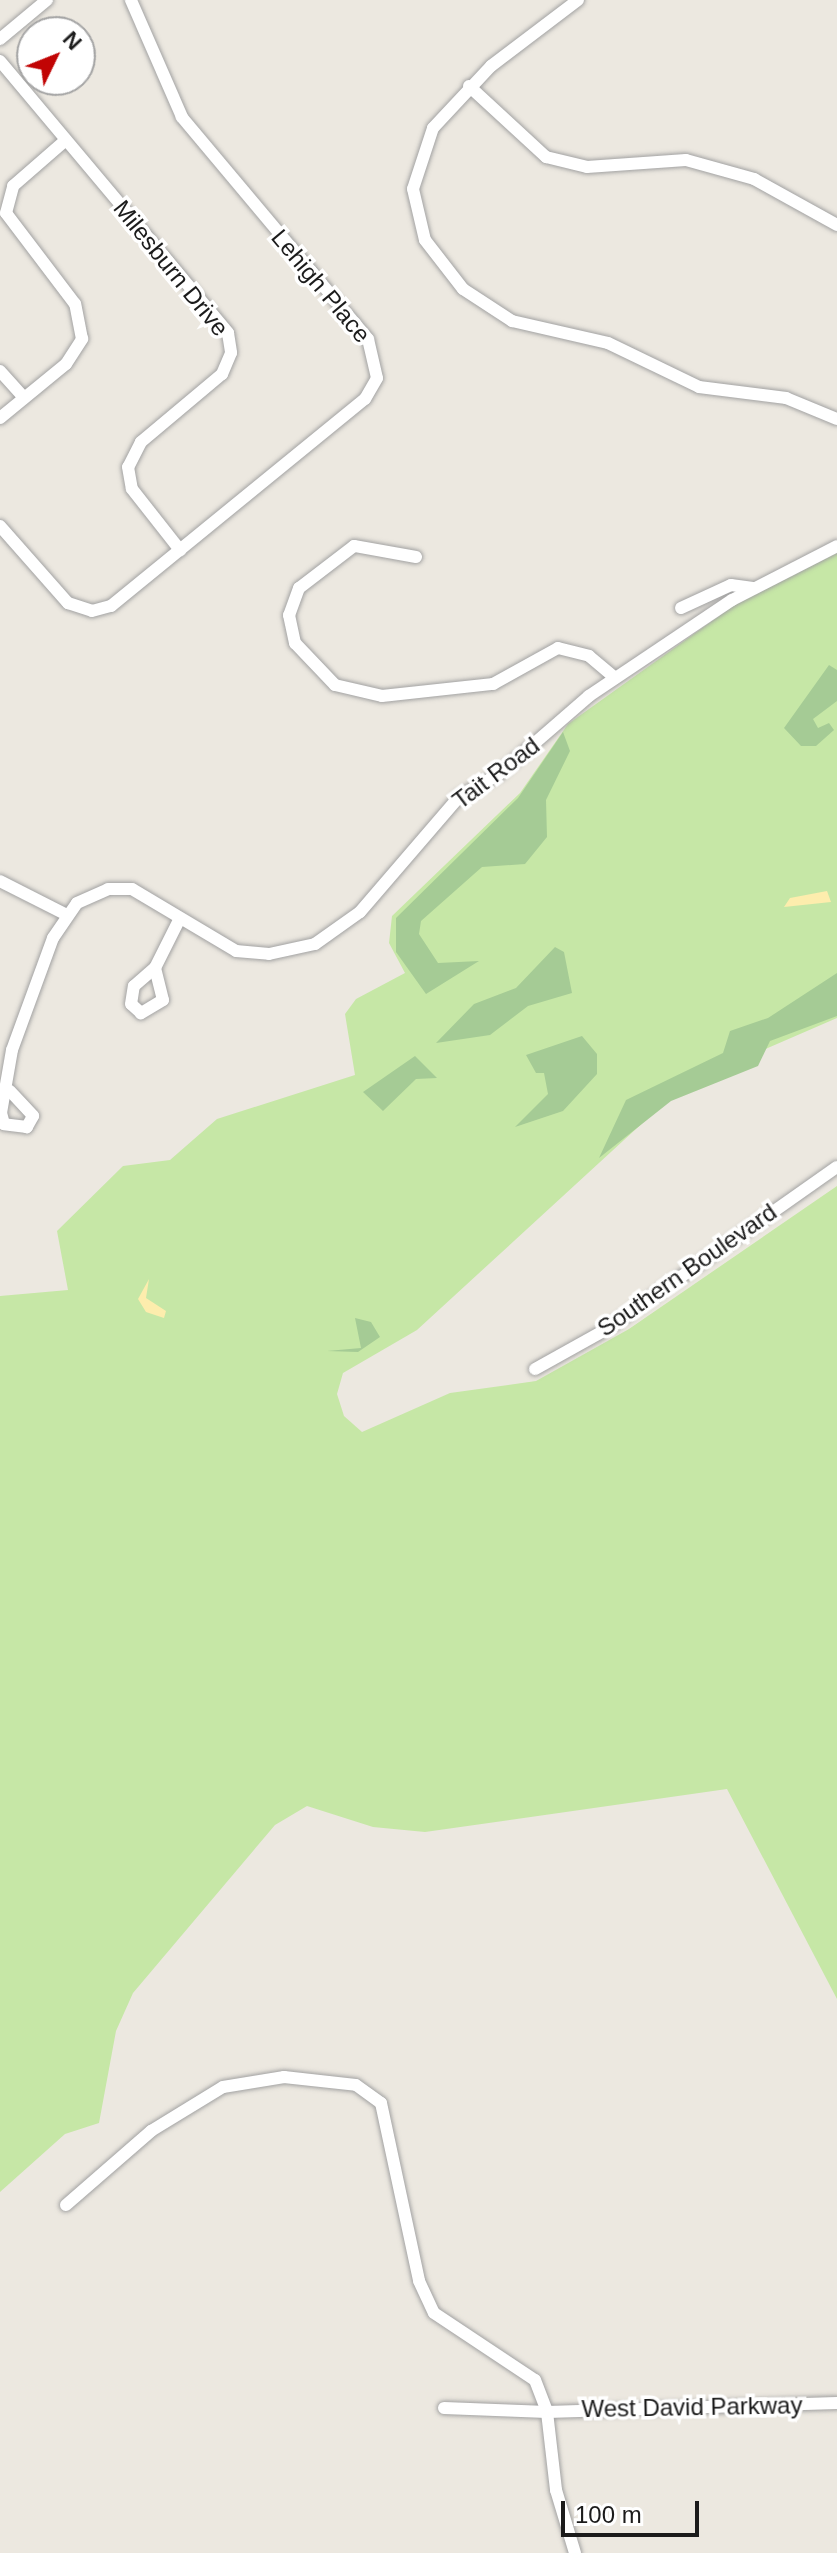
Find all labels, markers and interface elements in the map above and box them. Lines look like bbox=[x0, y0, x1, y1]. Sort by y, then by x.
north arrow bbox=[16, 16, 96, 96]
text: N bbox=[58, 26, 87, 55]
street label: Milesburn Drive bbox=[107, 194, 235, 342]
street label: Lehigh Place bbox=[265, 224, 377, 348]
street label: Tait Road bbox=[447, 731, 545, 815]
street label: Southern Boulevard bbox=[592, 1197, 782, 1343]
street label: West David Parkway bbox=[581, 2391, 803, 2423]
scale bar bbox=[565, 2485, 703, 2535]
text: 100 m bbox=[575, 2501, 642, 2528]

